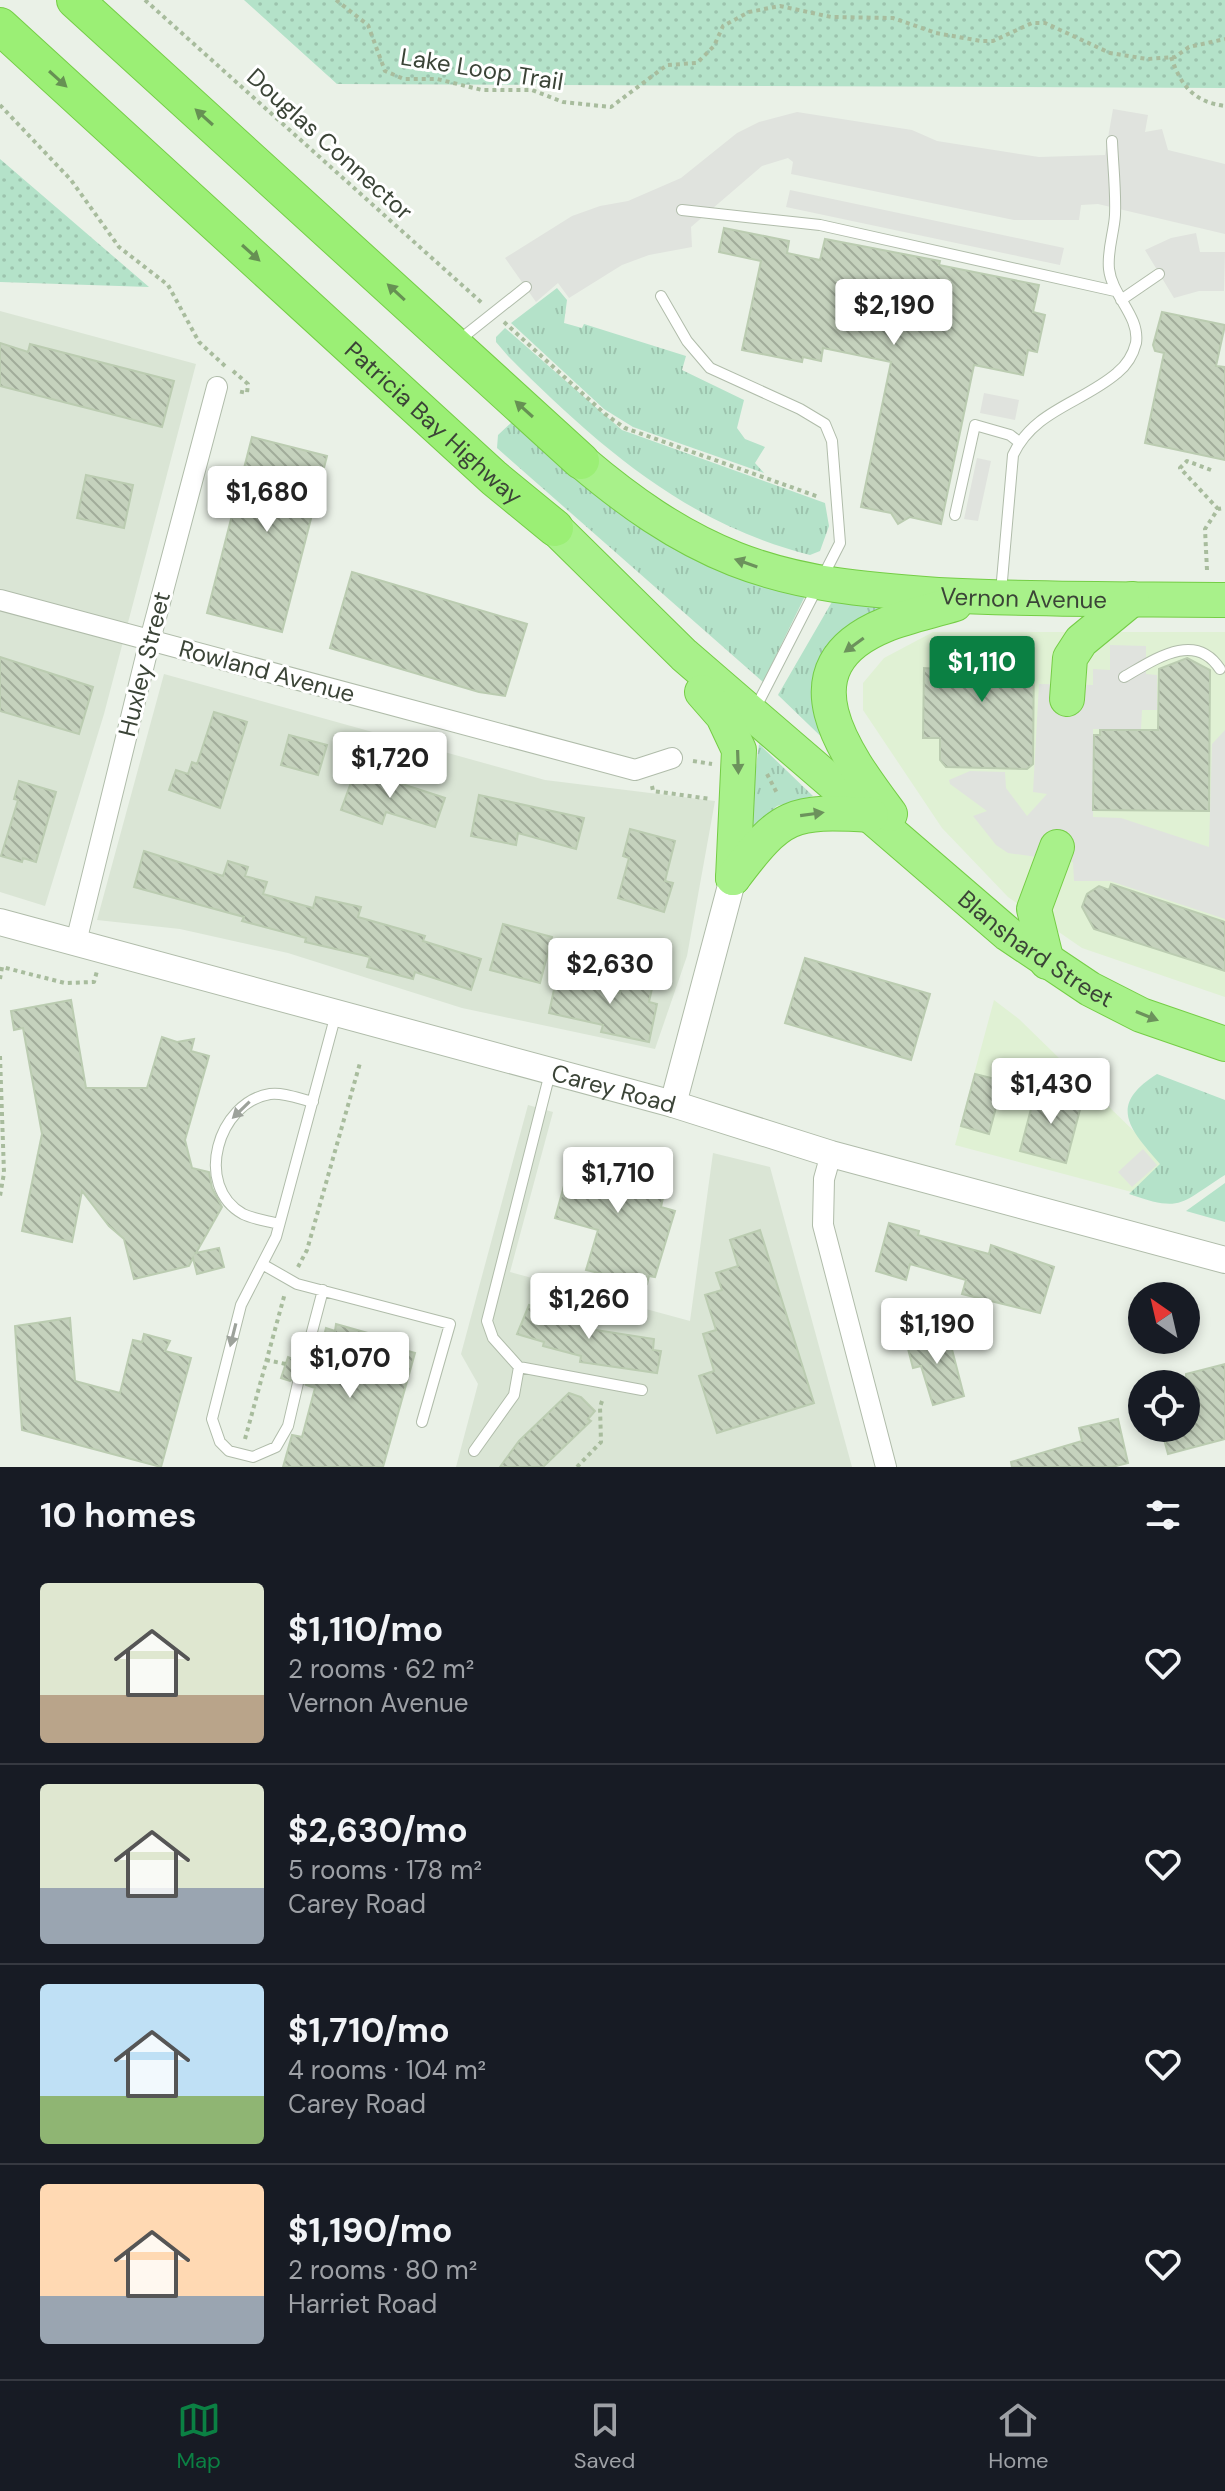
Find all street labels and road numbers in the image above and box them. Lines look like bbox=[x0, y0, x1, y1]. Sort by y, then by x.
street label: Lake Loop Trail bbox=[399, 41, 565, 97]
street label: Douglas Connector bbox=[241, 61, 420, 227]
street label: Patricia Bay Highway bbox=[339, 334, 529, 511]
street label: Vernon Avenue bbox=[939, 580, 1107, 615]
street label: Huxley Street bbox=[111, 588, 177, 740]
street label: Rowland Avenue bbox=[176, 633, 358, 709]
street label: Blanshard Street bbox=[952, 883, 1119, 1014]
street label: Carey Road bbox=[548, 1056, 680, 1120]

